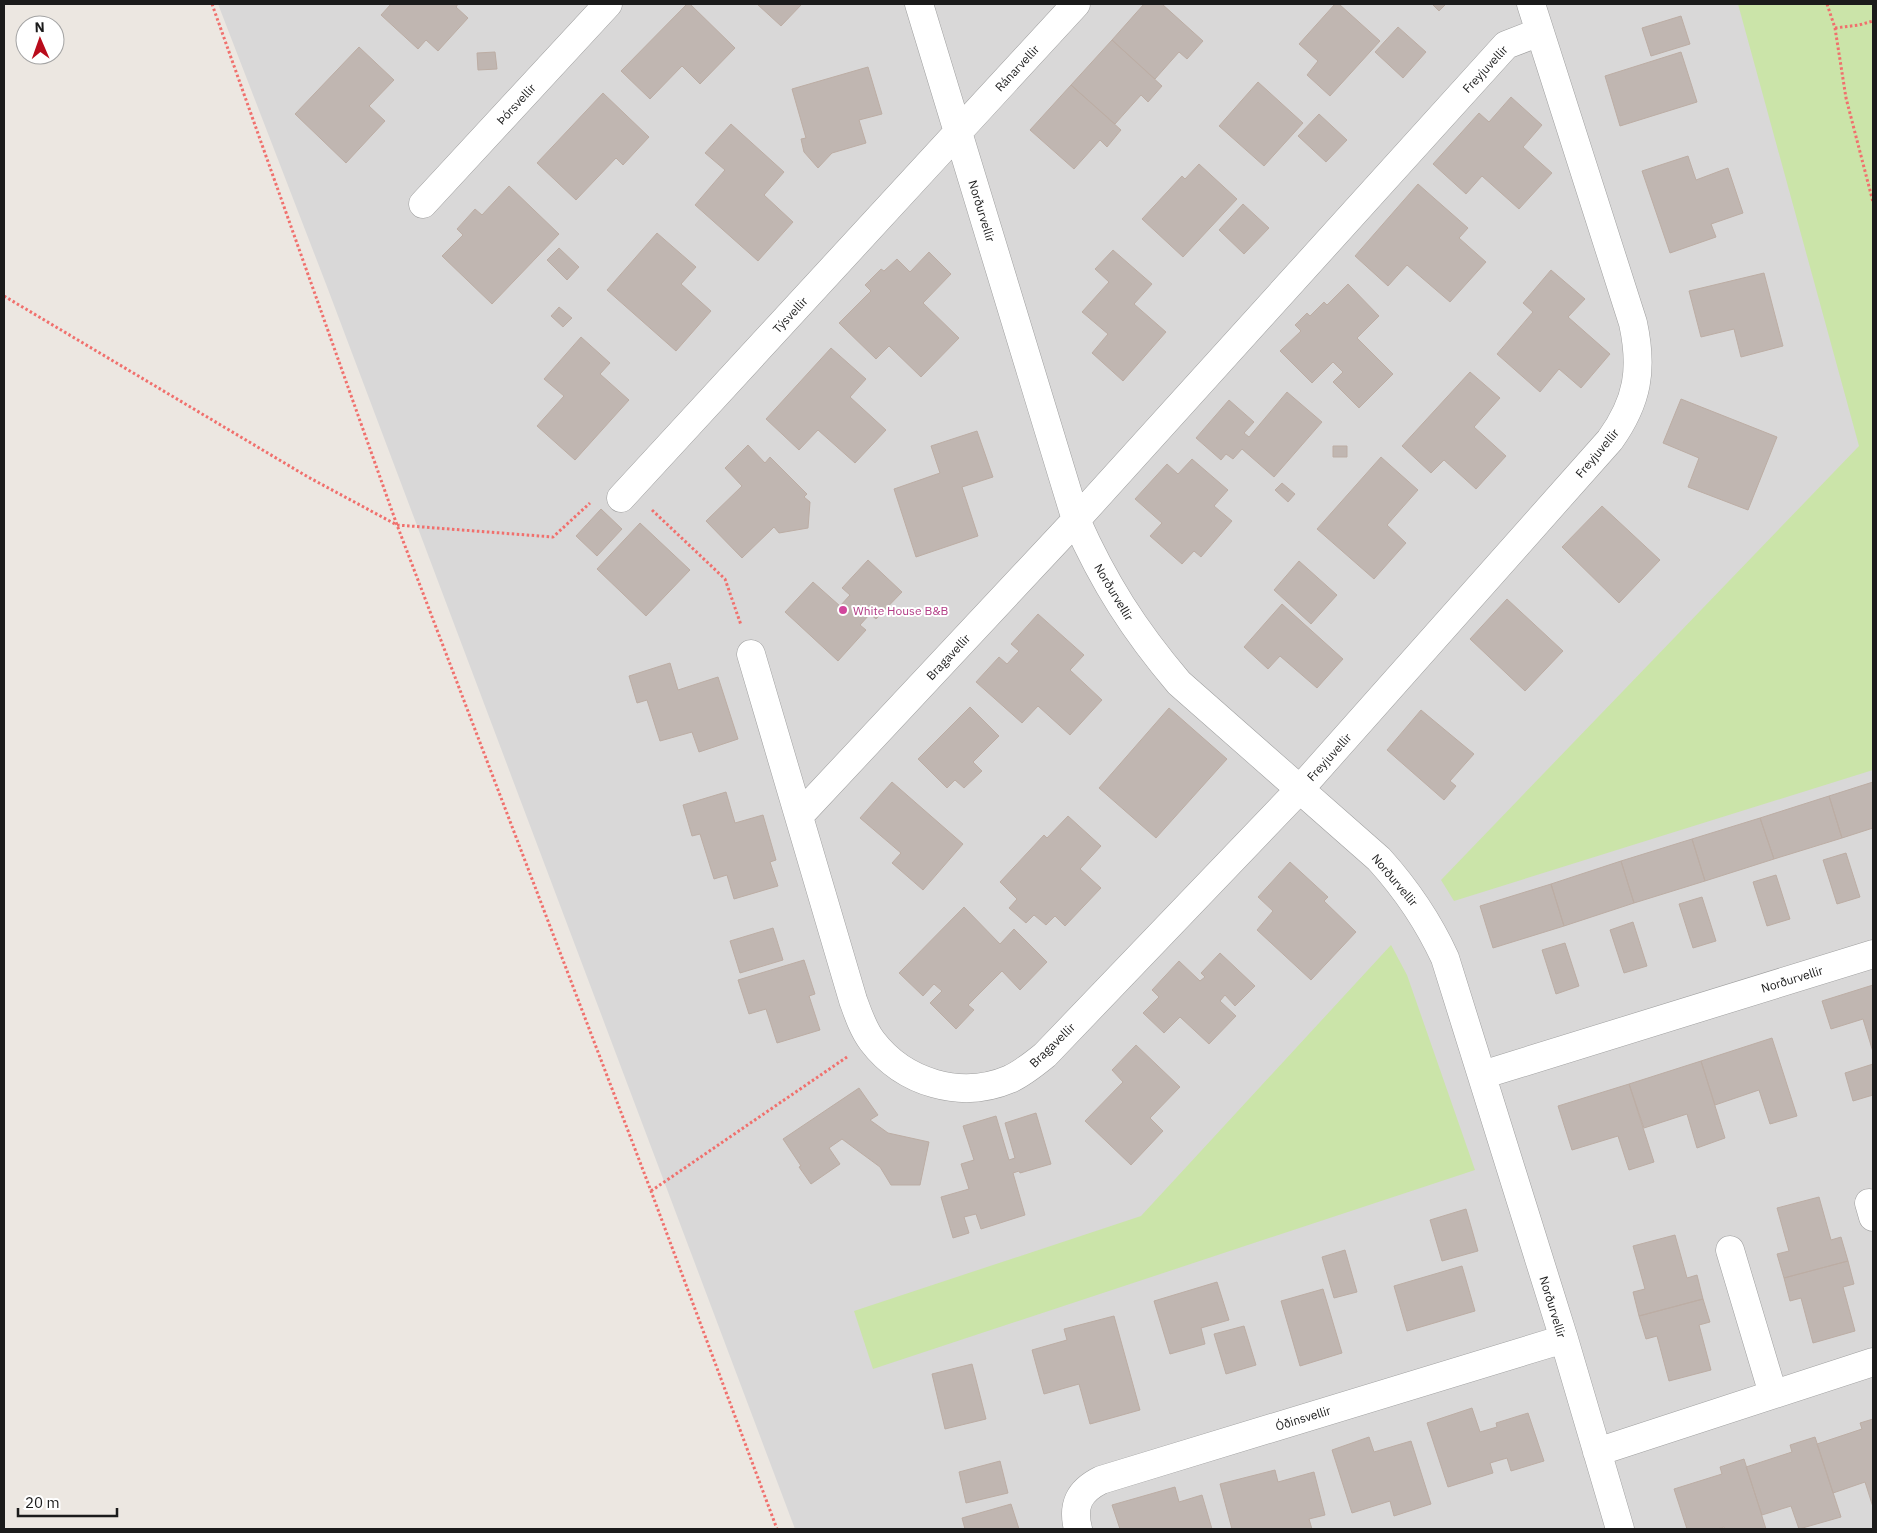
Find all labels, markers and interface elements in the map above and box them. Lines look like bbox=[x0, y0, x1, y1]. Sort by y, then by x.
north arrow bbox=[15, 15, 65, 65]
text: N bbox=[34, 18, 45, 36]
street label: Ránarvellir bbox=[992, 41, 1043, 94]
street label: Freyjuvellir bbox=[1459, 42, 1511, 96]
street label: Þórsvellir bbox=[493, 80, 539, 128]
street label: Norðurvellir bbox=[965, 178, 999, 244]
street label: Týsvellir bbox=[769, 293, 811, 336]
street label: Freyjuvellir bbox=[1572, 425, 1622, 481]
street label: Norðurvellir bbox=[1091, 561, 1137, 624]
place label: White House B&B bbox=[853, 603, 949, 618]
marker: White House B&B bbox=[837, 604, 849, 616]
street label: Bragavellir bbox=[923, 630, 973, 683]
street label: Freyjuvellir bbox=[1304, 729, 1355, 784]
street label: Norðurvellir bbox=[1369, 851, 1422, 910]
street label: Norðurvellir bbox=[1759, 962, 1825, 996]
street label: Bragavellir bbox=[1026, 1019, 1078, 1070]
street label: Norðurvellir bbox=[1536, 1274, 1570, 1340]
street label: Óðinsvellir bbox=[1274, 1402, 1333, 1433]
scale bar bbox=[18, 1486, 116, 1518]
text: 20 m bbox=[25, 1493, 60, 1512]

